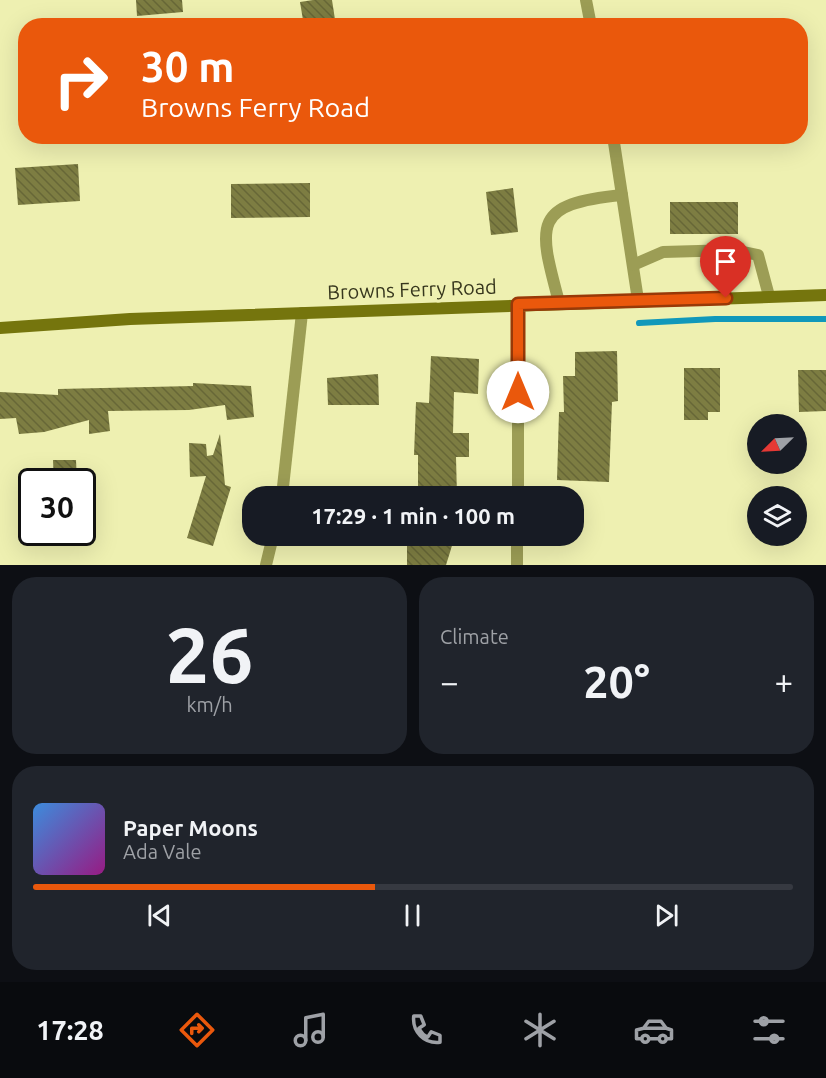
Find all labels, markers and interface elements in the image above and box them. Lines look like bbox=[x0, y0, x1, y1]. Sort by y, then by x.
icon: right bbox=[42, 42, 120, 120]
text: 30 m bbox=[141, 43, 235, 90]
text: Browns Ferry Road bbox=[141, 92, 370, 122]
pin bbox=[700, 236, 751, 298]
icon: arrive bbox=[709, 245, 742, 278]
street label: Browns Ferry Road bbox=[327, 275, 497, 303]
position arrow bbox=[486, 360, 550, 424]
north arrow bbox=[747, 414, 807, 474]
map controls bbox=[747, 414, 807, 546]
speed limit sign: 30 bbox=[18, 468, 96, 546]
button: layers bbox=[747, 486, 807, 546]
text: 17:29 · 1 min · 100 m bbox=[311, 503, 515, 528]
text: 26 bbox=[166, 610, 253, 698]
text: Climate bbox=[440, 625, 509, 648]
text: 20° bbox=[583, 656, 650, 707]
text: − bbox=[440, 663, 459, 700]
text: + bbox=[774, 663, 793, 700]
text: km/h bbox=[186, 693, 233, 716]
text: Paper Moons bbox=[123, 815, 258, 840]
text: Ada Vale bbox=[123, 840, 201, 863]
icon: previous bbox=[143, 899, 176, 932]
icon: pause bbox=[396, 899, 429, 932]
icon: next bbox=[650, 899, 683, 932]
icon: directions bbox=[176, 1009, 218, 1051]
icon: music bbox=[290, 1009, 332, 1051]
icon: phone bbox=[405, 1009, 447, 1051]
icon: climate bbox=[519, 1009, 561, 1051]
icon: car bbox=[633, 1009, 675, 1051]
icon: filters bbox=[748, 1009, 790, 1051]
text: 17:28 bbox=[36, 1015, 104, 1045]

